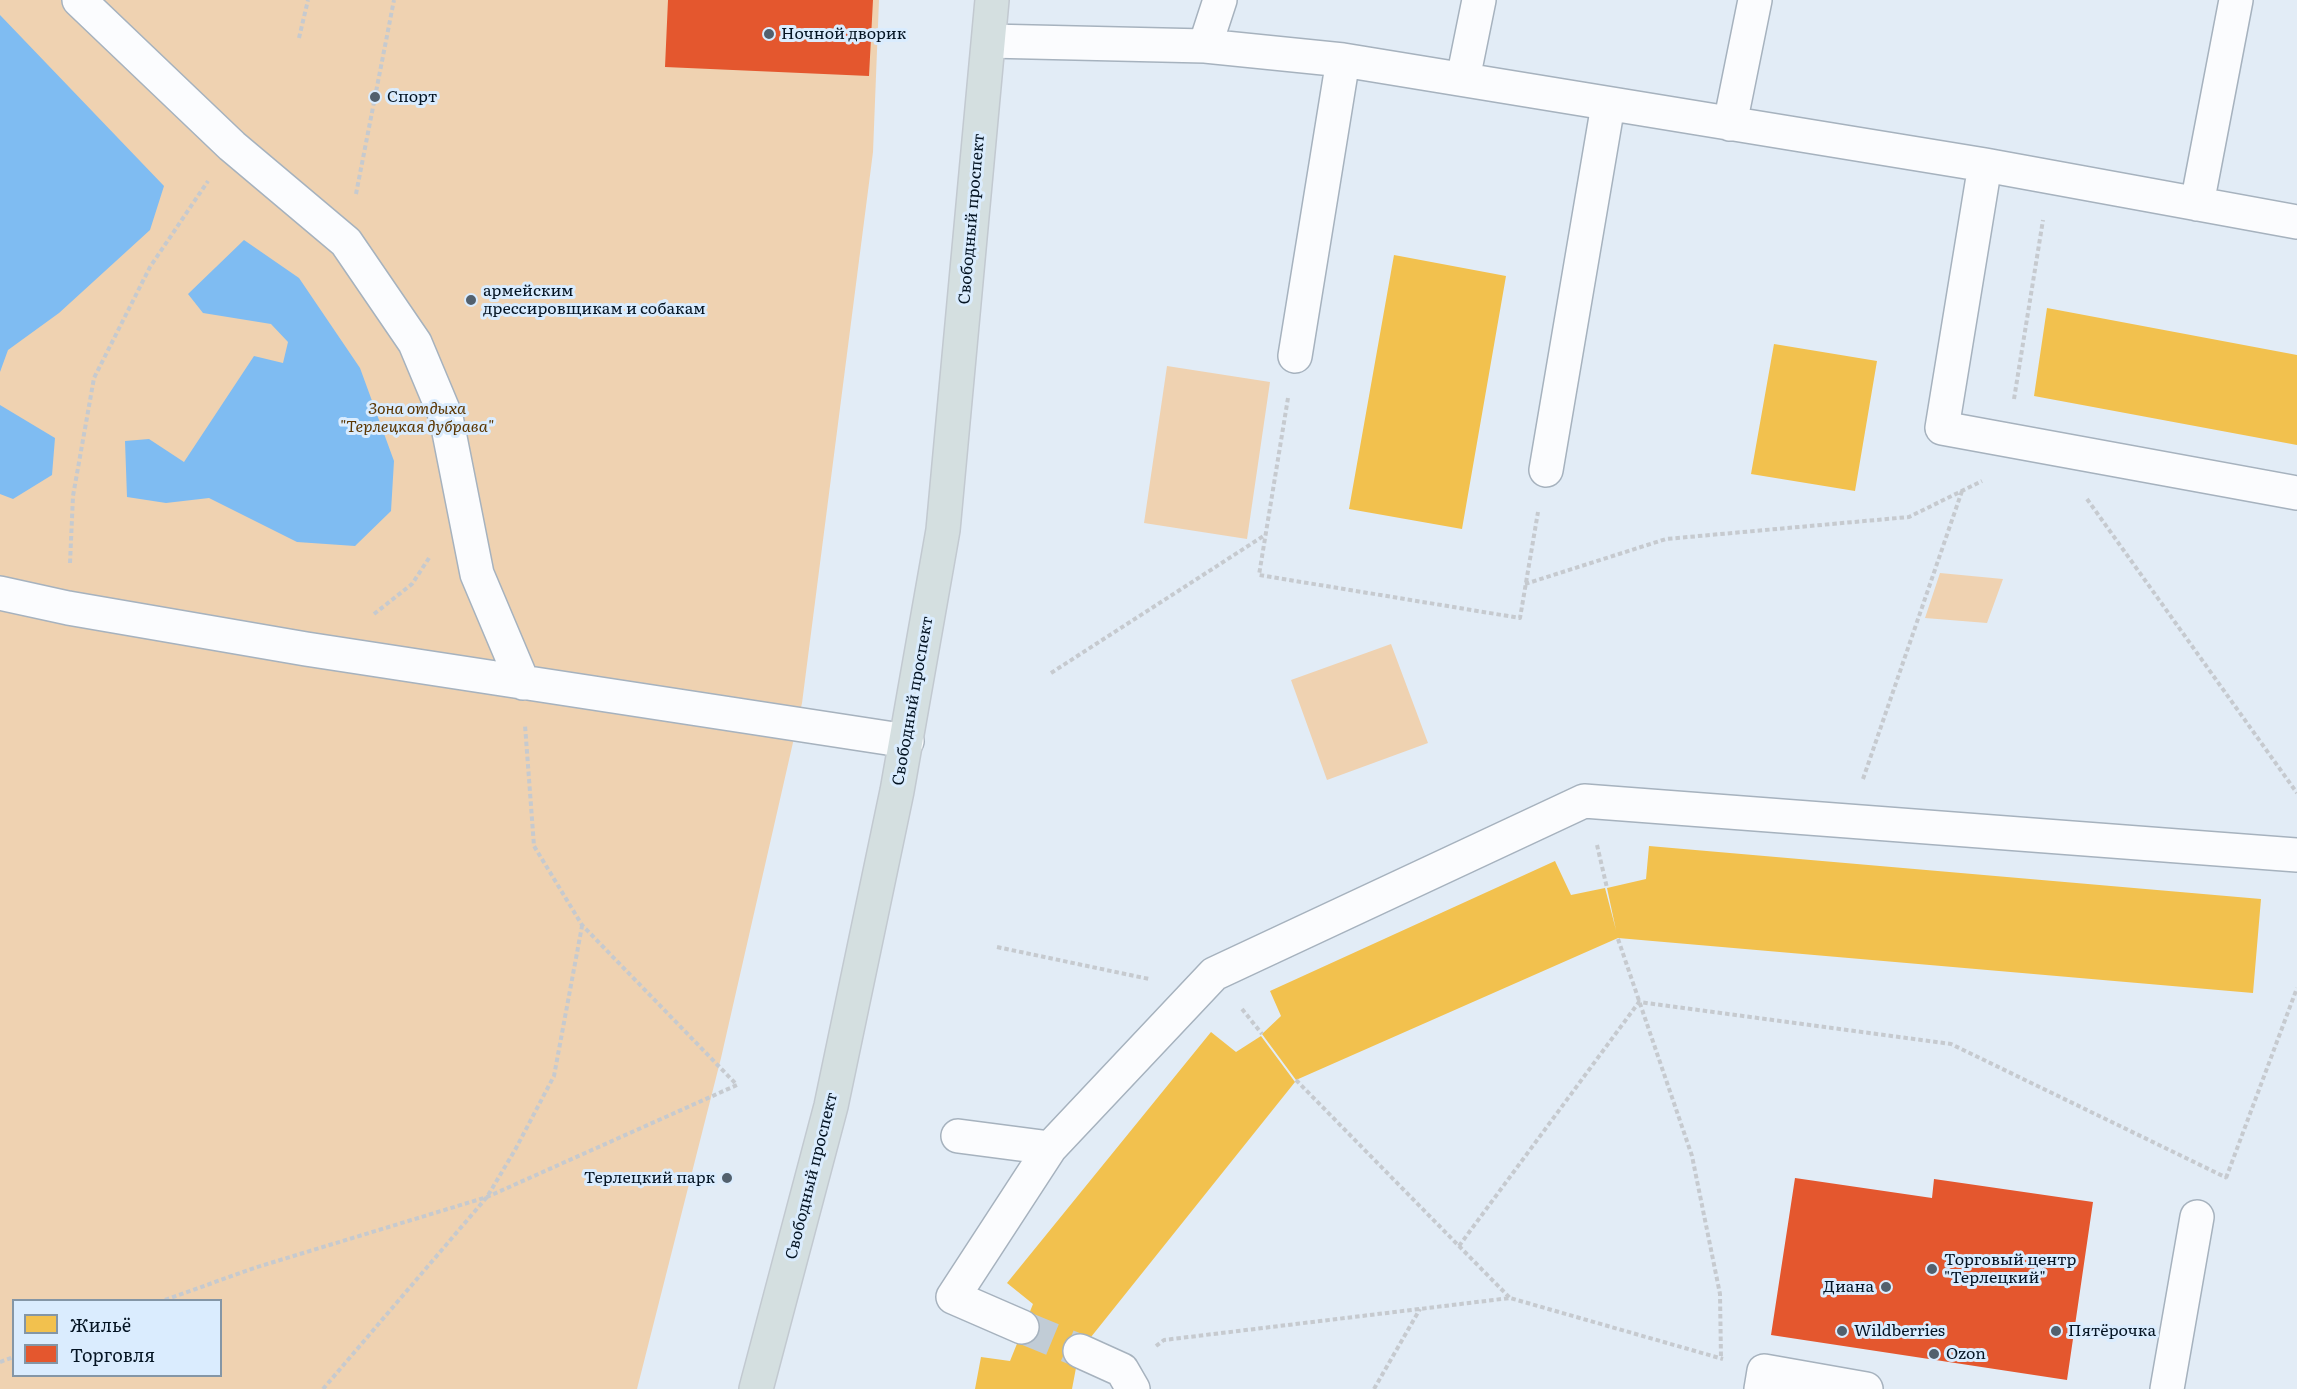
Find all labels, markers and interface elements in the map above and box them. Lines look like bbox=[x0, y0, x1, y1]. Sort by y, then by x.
place label: Ночной дворик bbox=[781, 24, 906, 44]
marker: Ночной дворик bbox=[762, 27, 776, 41]
place label: Спорт bbox=[387, 87, 437, 107]
marker: Спорт bbox=[368, 90, 382, 104]
street label: Свободный проспект bbox=[955, 133, 989, 305]
place label: армейским дрессировщикам и собакам bbox=[483, 281, 706, 319]
marker: армейским дрессировщикам и собакам bbox=[464, 293, 478, 307]
park label: Зона отдыха "Терлецкая дубрава" bbox=[340, 399, 494, 437]
street label: Свободный проспект bbox=[889, 615, 937, 787]
street label: Свободный проспект bbox=[782, 1090, 842, 1262]
place label: Терлецкий парк bbox=[584, 1168, 715, 1188]
marker: Терлецкий парк bbox=[720, 1171, 734, 1185]
place label: Торговый центр "Терлецкий" bbox=[1944, 1250, 2076, 1288]
marker: Торговый центр "Терлецкий" bbox=[1925, 1262, 1939, 1276]
place label: Диана bbox=[1823, 1277, 1874, 1297]
marker: Диана bbox=[1879, 1280, 1893, 1294]
legend bbox=[12, 1299, 222, 1377]
text: Жильё bbox=[70, 1311, 131, 1338]
place label: Wildberries bbox=[1854, 1321, 1945, 1341]
place label: Пятёрочка bbox=[2068, 1321, 2156, 1341]
marker: Wildberries bbox=[1835, 1324, 1849, 1338]
marker: Пятёрочка bbox=[2049, 1324, 2063, 1338]
text: Торговля bbox=[70, 1341, 155, 1368]
place label: Ozon bbox=[1946, 1344, 1986, 1364]
marker: Ozon bbox=[1927, 1347, 1941, 1361]

